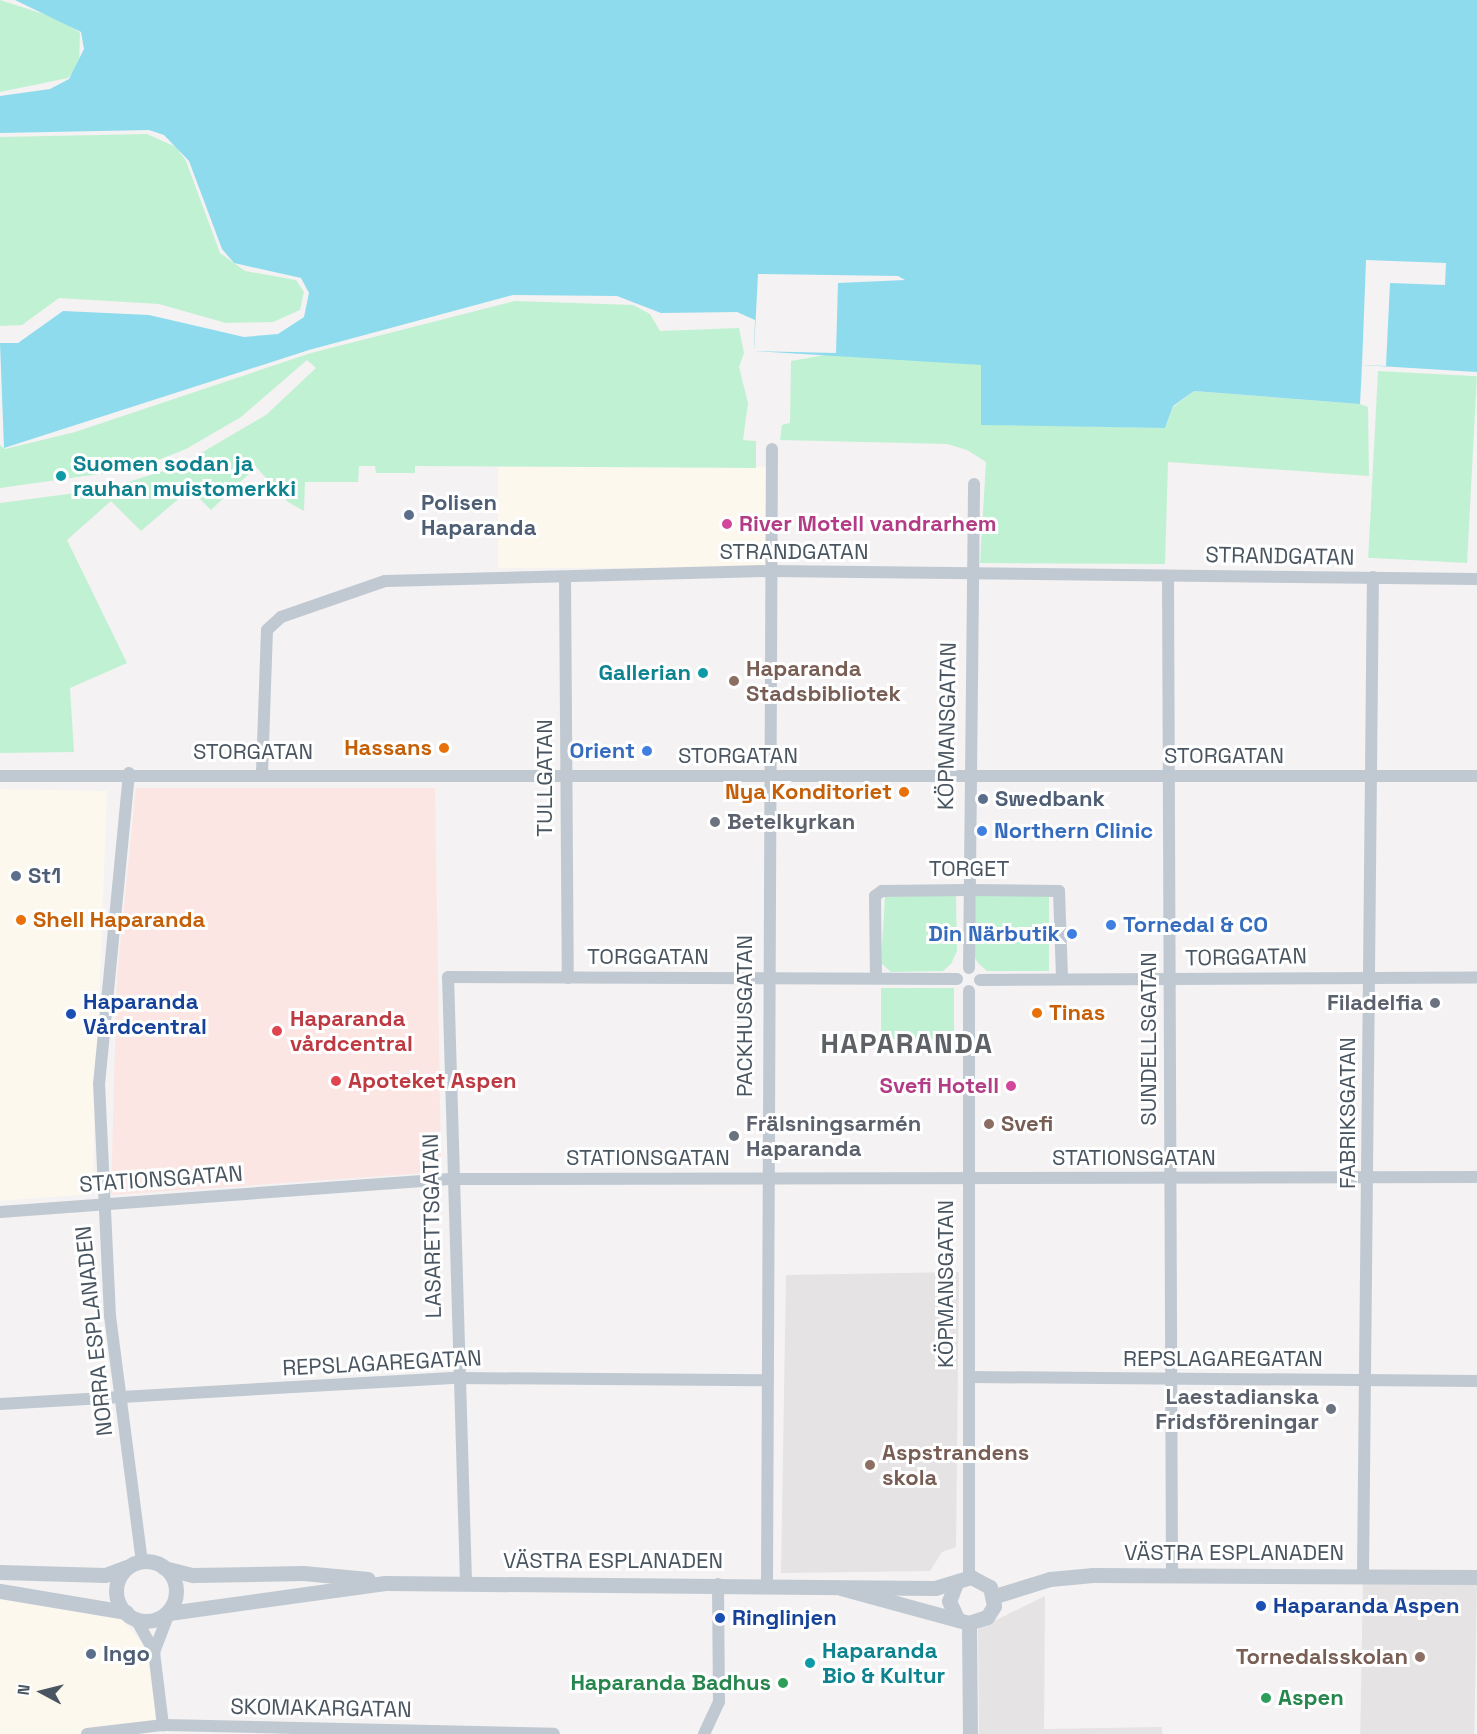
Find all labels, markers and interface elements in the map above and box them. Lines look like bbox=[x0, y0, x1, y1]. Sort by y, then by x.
place label: Suomen sodan ja rauhan muistomerkki bbox=[73, 450, 296, 502]
marker: Suomen sodan ja rauhan muistomerkki bbox=[54, 469, 68, 483]
place label: Polisen Haparanda bbox=[421, 489, 536, 540]
marker: Polisen Haparanda bbox=[402, 508, 416, 522]
place label: River Motell vandrarhem bbox=[739, 511, 997, 537]
marker: River Motell vandrarhem bbox=[720, 517, 734, 531]
street label: STRANDGATAN bbox=[719, 539, 869, 565]
street label: STRANDGATAN bbox=[1205, 542, 1355, 570]
street label: KÖPMANSGATAN bbox=[932, 642, 962, 810]
place label: Haparanda Stadsbibliotek bbox=[746, 655, 901, 706]
place label: Gallerian bbox=[598, 660, 691, 686]
marker: Gallerian bbox=[696, 666, 710, 680]
marker: Haparanda Stadsbibliotek bbox=[727, 674, 741, 688]
street label: TULLGATAN bbox=[532, 719, 558, 837]
place label: Hassans bbox=[344, 735, 432, 761]
place label: Orient bbox=[570, 738, 635, 764]
street label: STORGATAN bbox=[193, 739, 313, 765]
marker: Hassans bbox=[437, 741, 451, 755]
street label: STORGATAN bbox=[678, 743, 798, 769]
street label: STORGATAN bbox=[1164, 743, 1284, 769]
marker: Orient bbox=[640, 744, 654, 758]
place label: Nya Konditoriet bbox=[725, 779, 892, 805]
marker: Nya Konditoriet bbox=[897, 785, 911, 799]
place label: Swedbank bbox=[995, 786, 1105, 812]
marker: Swedbank bbox=[976, 792, 990, 806]
place label: Betelkyrkan bbox=[727, 809, 855, 835]
marker: Betelkyrkan bbox=[708, 815, 722, 829]
place label: Northern Clinic bbox=[994, 818, 1153, 844]
marker: Northern Clinic bbox=[975, 824, 989, 838]
street label: TORGET bbox=[929, 856, 1009, 882]
place label: St1 bbox=[28, 863, 61, 889]
marker: St1 bbox=[9, 869, 23, 883]
place label: Shell Haparanda bbox=[33, 907, 205, 933]
place label: Tornedal & CO bbox=[1123, 912, 1268, 938]
marker: Shell Haparanda bbox=[14, 913, 28, 927]
marker: Tornedal & CO bbox=[1104, 918, 1118, 932]
place label: Din Närbutik bbox=[928, 921, 1060, 947]
marker: Din Närbutik bbox=[1065, 927, 1079, 941]
street label: PACKHUSGATAN bbox=[732, 935, 758, 1097]
street label: TORGGATAN bbox=[1185, 943, 1307, 971]
street label: TORGGATAN bbox=[587, 944, 709, 970]
street label: SUNDELLSGATAN bbox=[1136, 952, 1162, 1126]
place label: Haparanda Vårdcentral bbox=[83, 988, 207, 1040]
place label: Filadelfia bbox=[1327, 990, 1423, 1016]
marker: Filadelfia bbox=[1428, 996, 1442, 1010]
place label: Tinas bbox=[1049, 1000, 1105, 1026]
place label: Haparanda vårdcentral bbox=[290, 1005, 413, 1056]
marker: Tinas bbox=[1030, 1006, 1044, 1020]
marker: Haparanda Vårdcentral bbox=[64, 1007, 78, 1021]
marker: Haparanda vårdcentral bbox=[268, 1022, 286, 1040]
district label: HAPARANDA bbox=[820, 1026, 994, 1060]
street label: FABRIKSGATAN bbox=[1335, 1037, 1361, 1189]
place label: Apoteket Aspen bbox=[348, 1068, 517, 1094]
place label: Svefi Hotell bbox=[880, 1073, 999, 1099]
marker: Apoteket Aspen bbox=[329, 1074, 343, 1088]
marker: Svefi Hotell bbox=[1004, 1079, 1018, 1093]
place label: Frälsningsarmén Haparanda bbox=[746, 1110, 921, 1162]
place label: Svefi bbox=[1001, 1111, 1053, 1137]
marker: Svefi bbox=[982, 1117, 996, 1131]
marker: Frälsningsarmén Haparanda bbox=[727, 1129, 741, 1143]
street label: LASARETTSGATAN bbox=[417, 1133, 447, 1319]
street label: STATIONSGATAN bbox=[566, 1145, 730, 1171]
street label: STATIONSGATAN bbox=[1052, 1145, 1216, 1171]
street label: STATIONSGATAN bbox=[78, 1160, 244, 1198]
street label: KÖPMANSGATAN bbox=[933, 1200, 959, 1368]
street label: NORRA ESPLANADEN bbox=[70, 1224, 118, 1438]
street label: REPSLAGAREGATAN bbox=[282, 1345, 482, 1381]
street label: REPSLAGAREGATAN bbox=[1123, 1346, 1323, 1372]
place label: Laestadianska Fridsföreningar bbox=[1155, 1383, 1319, 1434]
marker: Laestadianska Fridsföreningar bbox=[1324, 1402, 1338, 1416]
place label: Aspstrandens skola bbox=[882, 1439, 1029, 1490]
marker: Aspstrandens skola bbox=[863, 1458, 877, 1472]
street label: VÄSTRA ESPLANADEN bbox=[1124, 1540, 1344, 1566]
street label: VÄSTRA ESPLANADEN bbox=[503, 1548, 723, 1574]
place label: Haparanda Aspen bbox=[1273, 1593, 1460, 1619]
marker: Haparanda Aspen bbox=[1254, 1599, 1268, 1613]
place label: Ringlinjen bbox=[732, 1605, 837, 1631]
marker: Ringlinjen bbox=[713, 1611, 727, 1625]
place label: Haparanda Bio & Kultur bbox=[822, 1637, 945, 1688]
place label: Ingo bbox=[103, 1641, 150, 1667]
place label: Tornedalsskolan bbox=[1236, 1644, 1408, 1670]
marker: Ingo bbox=[84, 1647, 98, 1661]
marker: Tornedalsskolan bbox=[1413, 1650, 1427, 1664]
marker: Haparanda Bio & Kultur bbox=[803, 1656, 817, 1670]
north arrow bbox=[12, 1662, 72, 1722]
place label: Haparanda Badhus bbox=[570, 1670, 771, 1696]
marker: Haparanda Badhus bbox=[776, 1676, 790, 1690]
text: N bbox=[13, 1683, 35, 1696]
place label: Aspen bbox=[1278, 1685, 1344, 1711]
marker: Aspen bbox=[1259, 1691, 1273, 1705]
street label: SKOMAKARGATAN bbox=[230, 1693, 412, 1723]

